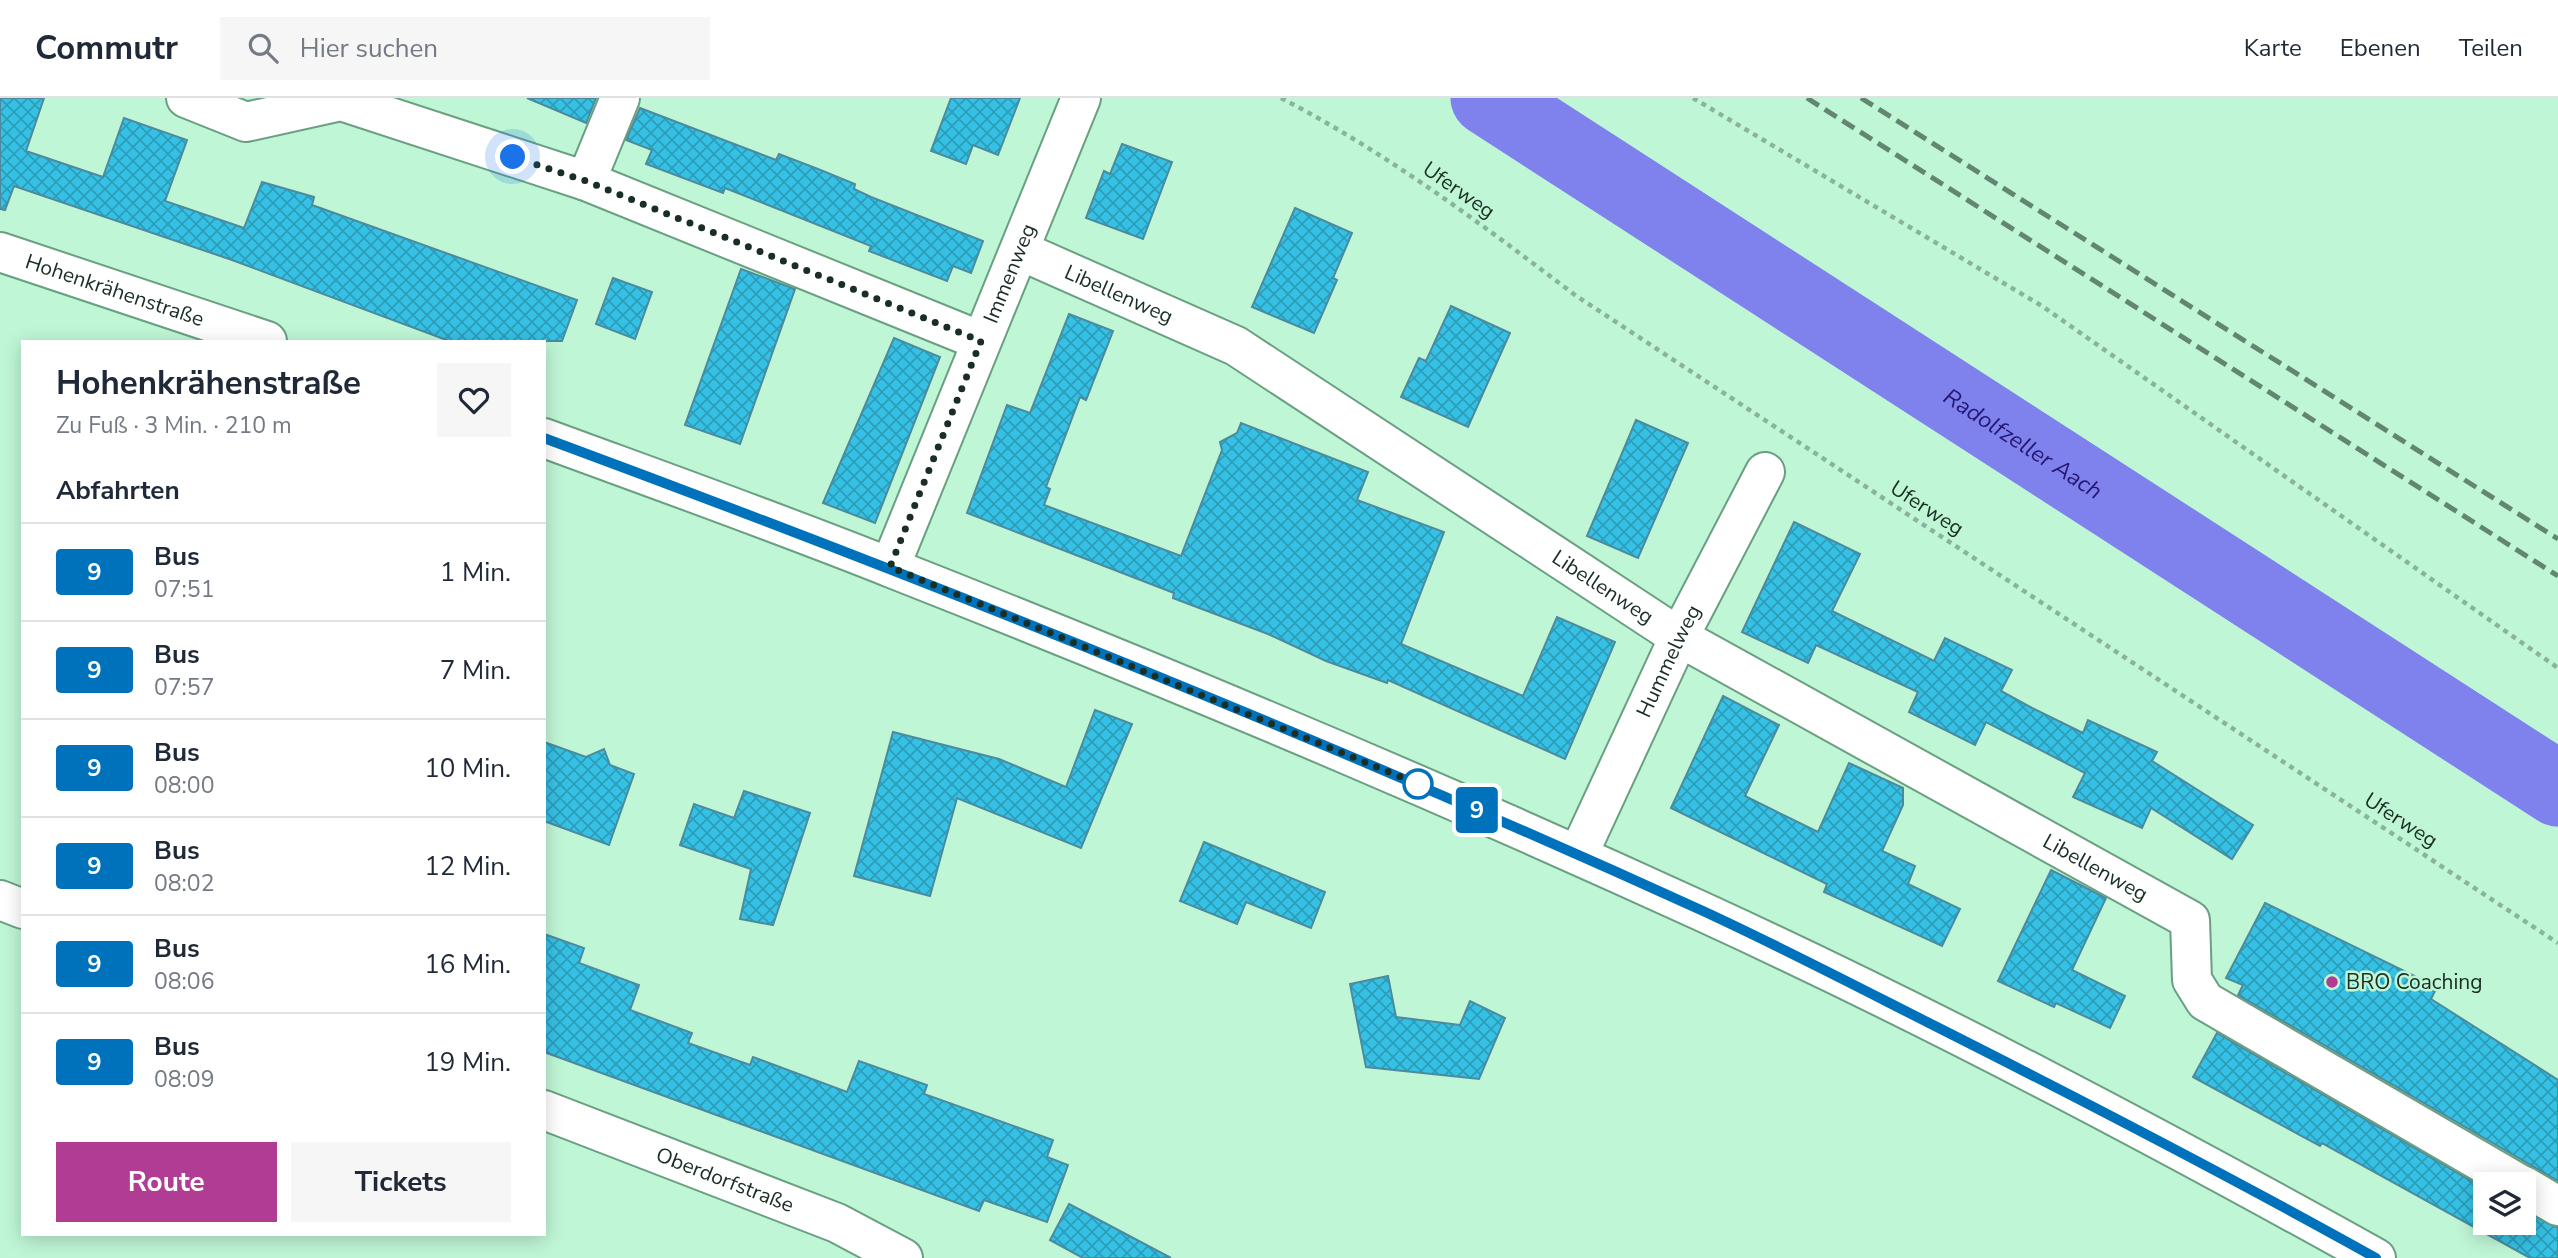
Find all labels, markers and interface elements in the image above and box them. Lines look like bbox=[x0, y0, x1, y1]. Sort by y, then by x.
search box bbox=[220, 17, 710, 80]
text: Commutr bbox=[35, 26, 178, 71]
icon: search bbox=[244, 29, 282, 67]
text: Hier suchen bbox=[300, 31, 438, 66]
text: Karte bbox=[2244, 32, 2302, 64]
text: Ebenen bbox=[2340, 32, 2421, 64]
text: Teilen bbox=[2459, 32, 2523, 64]
your location bbox=[495, 139, 530, 174]
street label: Uferweg bbox=[1417, 155, 1501, 225]
street label: Immenweg bbox=[977, 219, 1042, 327]
street label: Hohenkrähenstraße bbox=[22, 247, 208, 333]
street label: Libellenweg bbox=[1060, 258, 1178, 331]
text: Hohenkrähenstraße bbox=[56, 361, 361, 406]
button: heart bbox=[437, 363, 511, 437]
water label: Radolfzeller Aach bbox=[1938, 381, 2108, 506]
text: Zu Fuß · 3 Min. · 210 m bbox=[56, 410, 292, 441]
text: Abfahrten bbox=[56, 473, 180, 508]
street label: Uferweg bbox=[1885, 474, 1969, 542]
text: Bus bbox=[154, 539, 200, 574]
street label: Libellenweg bbox=[1547, 543, 1659, 631]
text: 1 Min. bbox=[440, 555, 511, 590]
text: 9 bbox=[87, 556, 102, 588]
text: 07:51 bbox=[154, 574, 214, 605]
street label: Hummelweg bbox=[1630, 600, 1707, 722]
text: Bus bbox=[154, 637, 200, 672]
text: 7 Min. bbox=[440, 653, 511, 688]
text: 9 bbox=[87, 654, 102, 686]
text: 07:57 bbox=[154, 672, 214, 703]
text: Bus bbox=[154, 735, 200, 770]
text: 10 Min. bbox=[424, 751, 511, 786]
text: 9 bbox=[87, 752, 102, 784]
unlabelled marker bbox=[1403, 769, 1433, 799]
text: 08:00 bbox=[154, 770, 214, 801]
street label: Uferweg bbox=[2359, 786, 2443, 854]
line badge: 9 bbox=[1454, 787, 1500, 833]
text: 9 bbox=[1470, 794, 1484, 826]
street label: Libellenweg bbox=[2038, 827, 2153, 908]
text: Bus bbox=[154, 833, 200, 868]
text: 12 Min. bbox=[424, 849, 511, 884]
text: 9 bbox=[87, 850, 102, 882]
text: 08:02 bbox=[154, 868, 214, 899]
text: Bus bbox=[154, 931, 200, 966]
text: 16 Min. bbox=[424, 947, 511, 982]
text: 9 bbox=[87, 948, 102, 980]
text: 08:06 bbox=[154, 966, 214, 997]
place label: BRO Coaching bbox=[2346, 968, 2483, 996]
marker: BRO Coaching bbox=[2324, 974, 2340, 990]
text: Bus bbox=[154, 1029, 200, 1064]
text: 19 Min. bbox=[424, 1045, 511, 1080]
text: 9 bbox=[87, 1046, 102, 1078]
text: 08:09 bbox=[154, 1064, 214, 1095]
street label: Oberdorfstraße bbox=[652, 1141, 798, 1219]
button: Route bbox=[56, 1142, 277, 1222]
button: Tickets bbox=[291, 1142, 511, 1222]
map controls bbox=[2473, 1172, 2536, 1235]
button: layers bbox=[2473, 1172, 2536, 1235]

